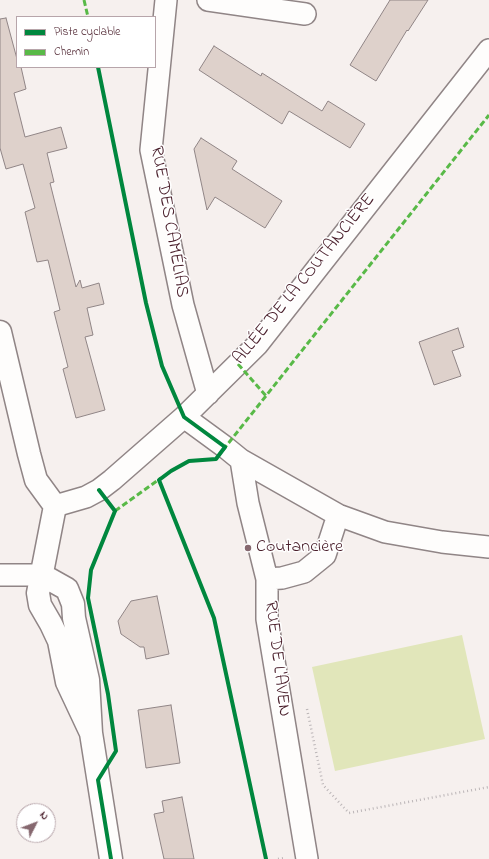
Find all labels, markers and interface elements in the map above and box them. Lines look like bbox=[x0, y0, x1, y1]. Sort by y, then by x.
legend bbox=[16, 16, 156, 68]
text: Piste cyclable bbox=[54, 23, 120, 41]
text: Chemin bbox=[54, 43, 89, 61]
street label: RUE DES CAMÉLIAS bbox=[144, 145, 192, 299]
street label: ALLÉE DE LA COUTANCIÈRE bbox=[229, 190, 381, 370]
place label: Coutancière bbox=[256, 537, 343, 559]
marker: Coutancière bbox=[243, 543, 253, 553]
street label: RUE DE L'AVEN bbox=[258, 600, 294, 718]
north arrow bbox=[16, 803, 56, 843]
text: N bbox=[36, 808, 53, 824]

